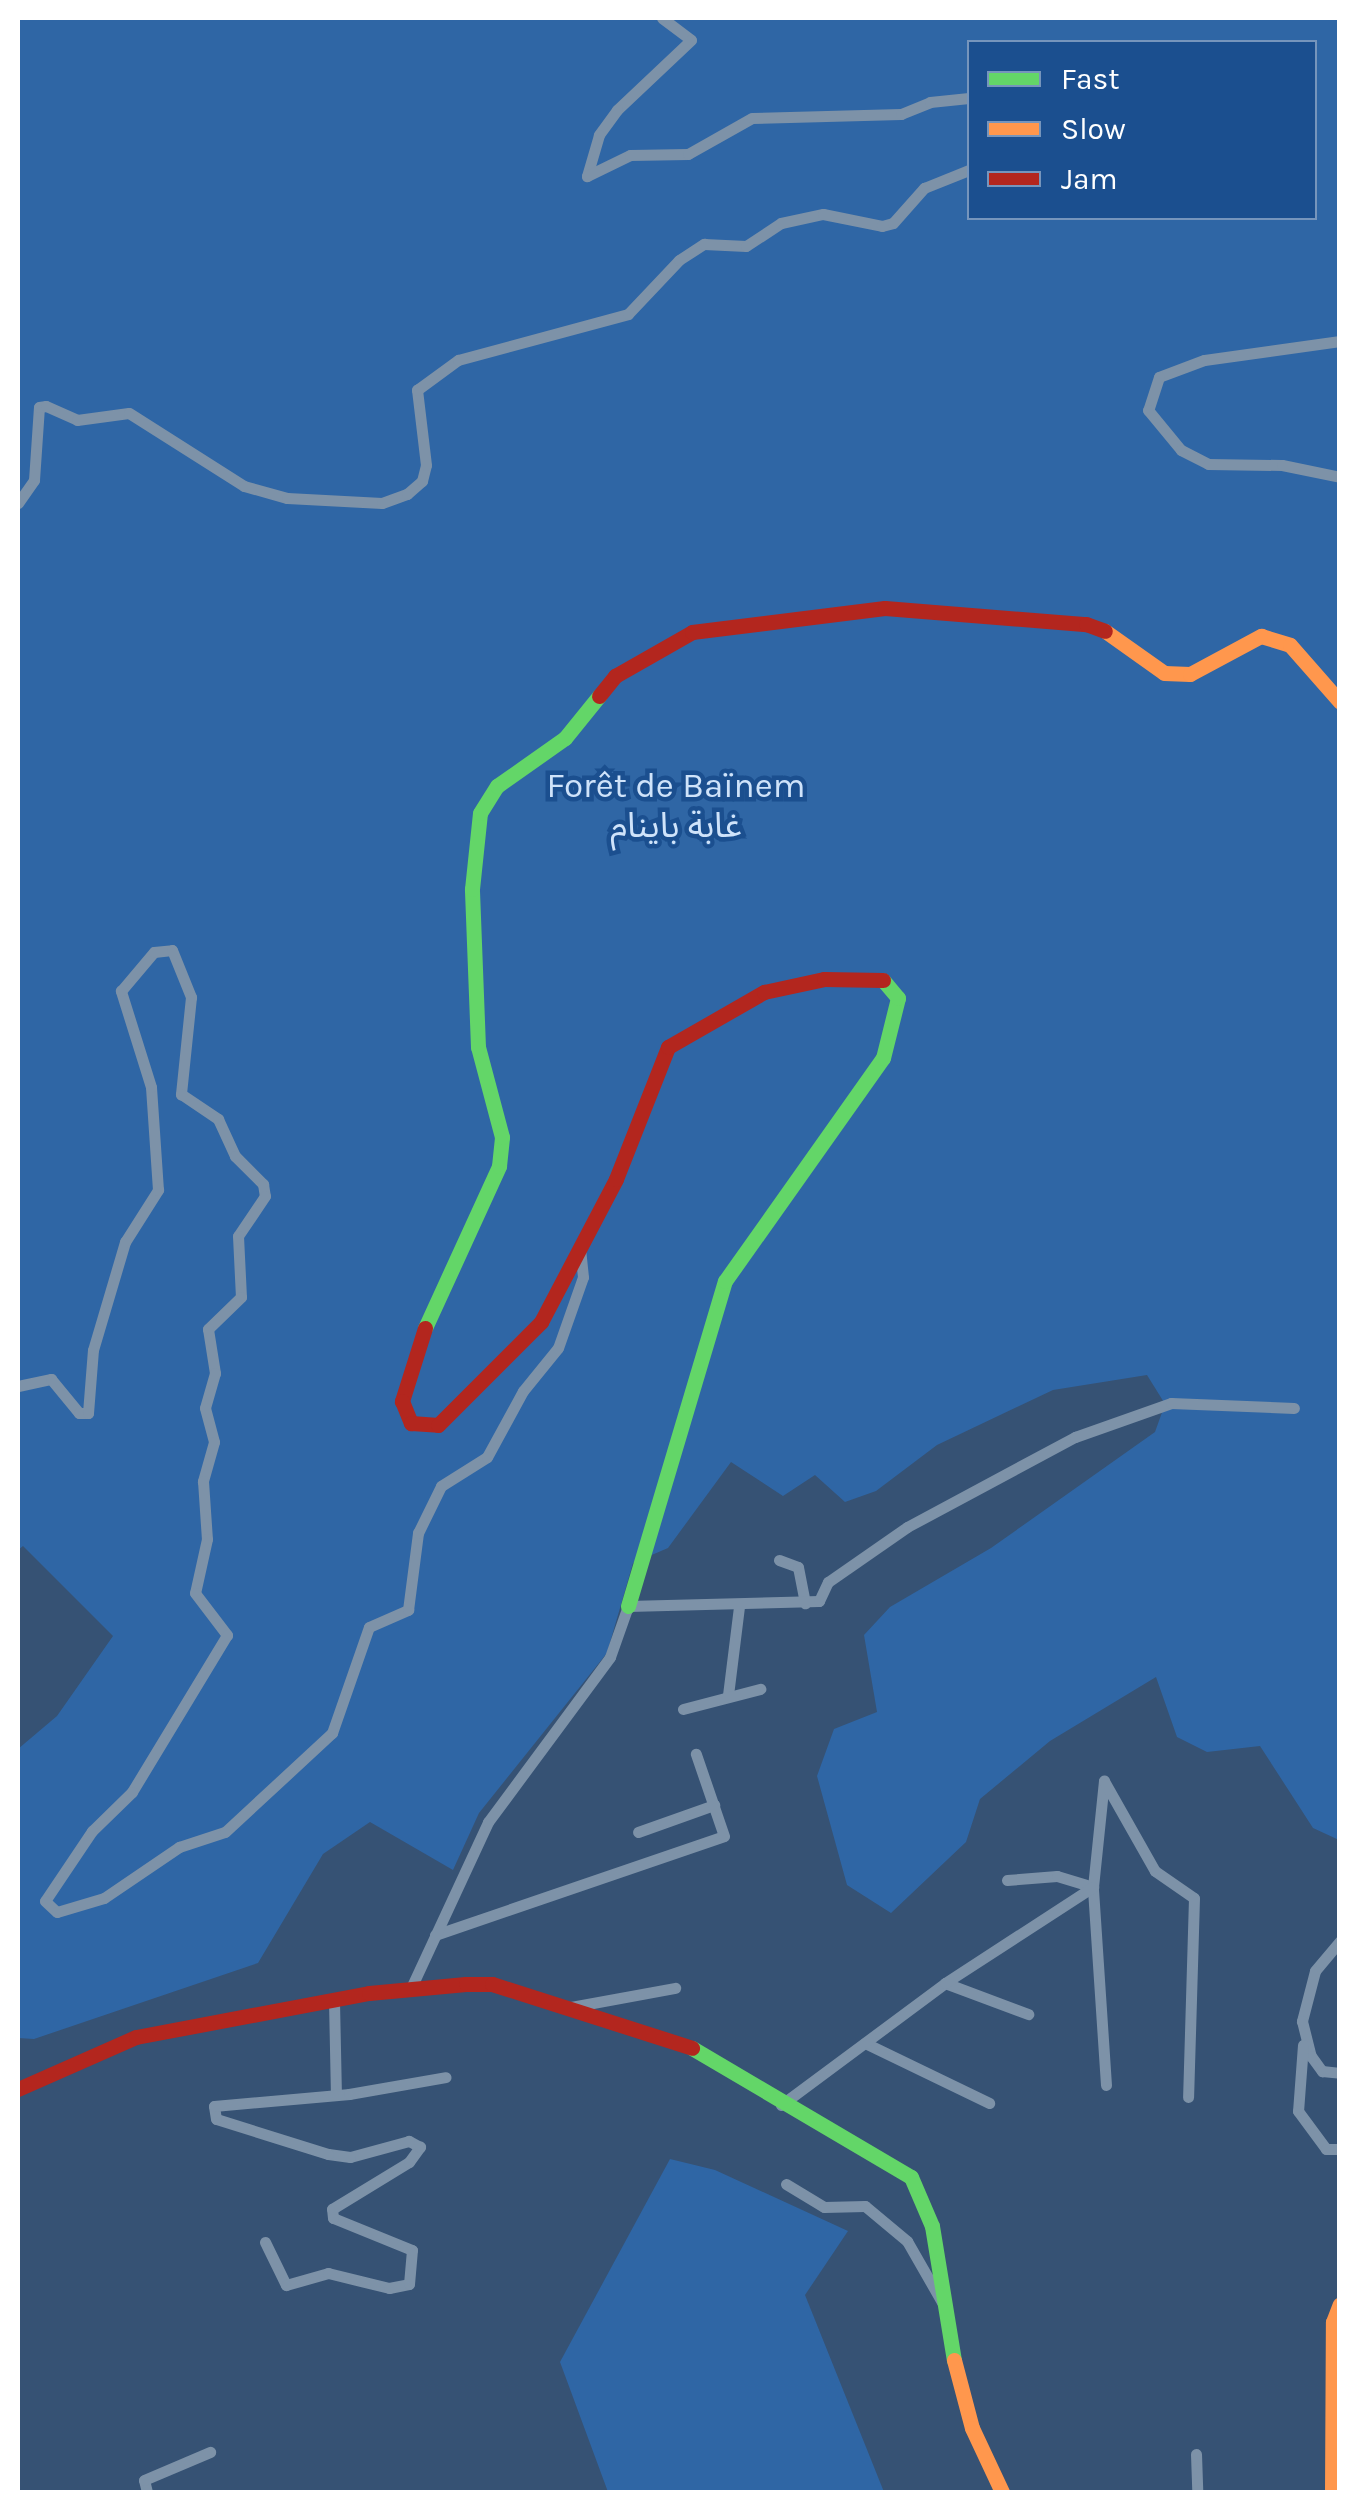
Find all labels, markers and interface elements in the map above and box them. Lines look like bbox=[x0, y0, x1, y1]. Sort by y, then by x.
legend bbox=[967, 40, 1317, 220]
text: Fast bbox=[1061, 61, 1120, 97]
text: Slow bbox=[1061, 111, 1126, 147]
text: Jam bbox=[1061, 161, 1118, 197]
park label: Forêt de Baïnem غابة باينام bbox=[547, 765, 805, 847]

